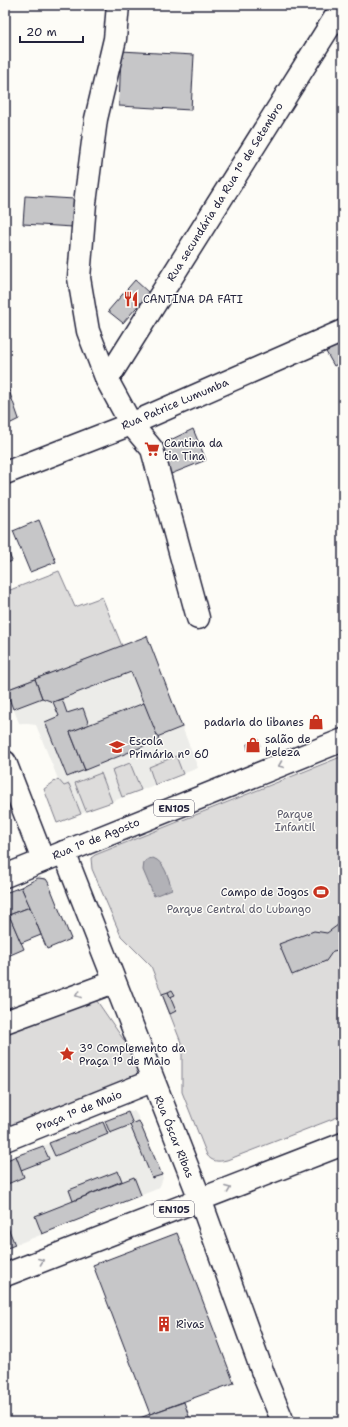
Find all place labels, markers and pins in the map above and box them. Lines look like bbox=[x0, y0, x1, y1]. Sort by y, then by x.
restaurant icon: CANTINA DA FATI bbox=[122, 290, 140, 308]
place label: CANTINA DA FATI bbox=[143, 292, 243, 307]
place label: Cantina da tia Tina bbox=[164, 436, 223, 464]
supermarket icon: Cantina da tia Tina bbox=[143, 440, 161, 458]
shop icon: padaria do libanes bbox=[307, 713, 325, 731]
place label: padaria do libanes bbox=[204, 715, 304, 730]
place label: salão de beleza bbox=[265, 732, 311, 760]
place label: Escola Primária nº 60 bbox=[129, 734, 209, 762]
shop icon: salão de beleza bbox=[244, 736, 262, 754]
school or university icon: Escola Primária nº 60 bbox=[108, 738, 126, 756]
sports icon: Campo de Jogos bbox=[312, 883, 330, 901]
place label: Campo de Jogos bbox=[221, 885, 309, 900]
place label: 3º Complemento da Praça 1º de Maio bbox=[79, 1041, 185, 1069]
place icon: 3º Complemento da Praça 1º de Maio bbox=[58, 1045, 76, 1063]
building icon: Rivas bbox=[155, 1315, 173, 1333]
place label: Rivas bbox=[176, 1317, 205, 1332]

